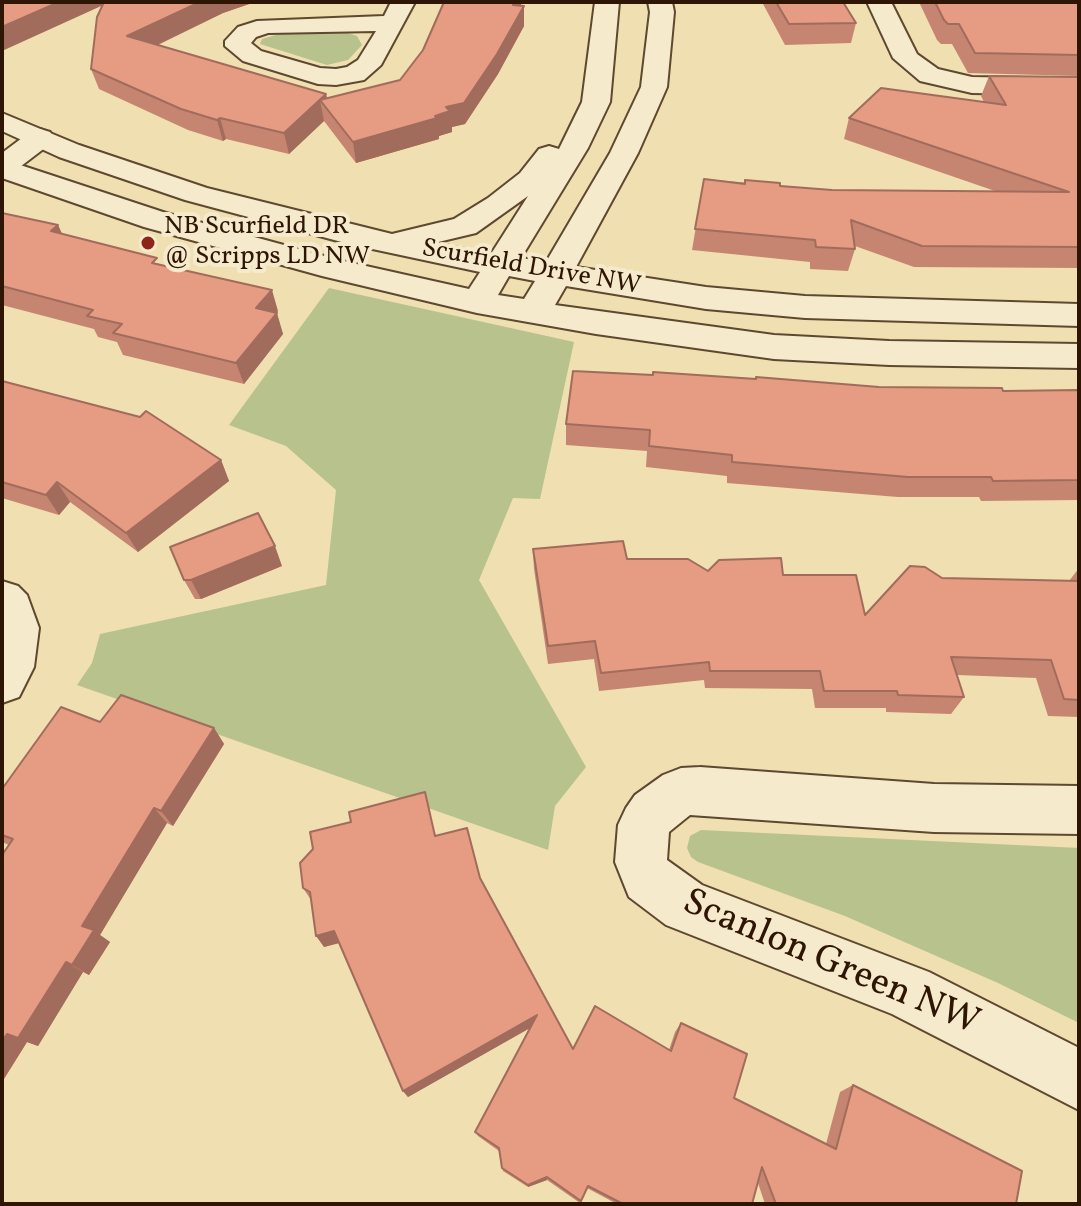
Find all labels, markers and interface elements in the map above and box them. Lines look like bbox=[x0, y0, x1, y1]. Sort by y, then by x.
place label: NB Scurfield DR @ Scripps LD NW bbox=[164, 212, 370, 274]
marker: NB Scurfield DR @ Scripps LD NW bbox=[139, 234, 157, 252]
street label: Scurfield Drive NW bbox=[419, 234, 643, 304]
street label: Scanlon Green NW bbox=[675, 882, 985, 1048]

